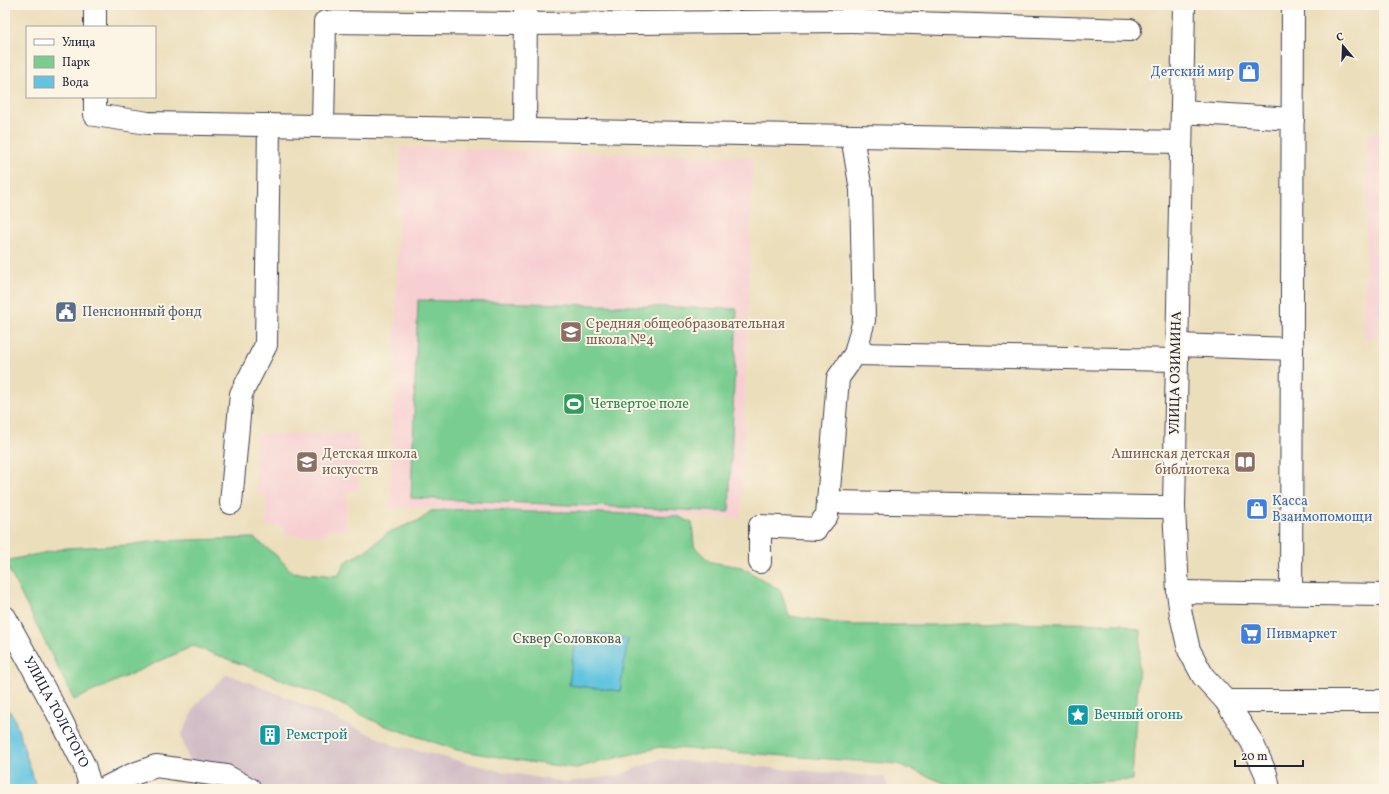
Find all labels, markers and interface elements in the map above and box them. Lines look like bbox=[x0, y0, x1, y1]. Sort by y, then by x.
legend bbox=[26, 26, 156, 98]
north arrow bbox=[1323, 26, 1363, 66]
text: С bbox=[1334, 30, 1346, 46]
text: Улица bbox=[62, 35, 95, 51]
text: Парк bbox=[62, 55, 90, 71]
shop icon: Детский мир bbox=[1236, 59, 1262, 85]
place label: Детский мир bbox=[1151, 63, 1234, 82]
text: Вода bbox=[62, 75, 89, 91]
public building icon: Пенсионный фонд bbox=[53, 299, 79, 325]
place label: Пенсионный фонд bbox=[82, 303, 202, 322]
street label: УЛИЦА ОЗИМИНА bbox=[1165, 311, 1187, 435]
place label: Средняя общеобразовательная школа №4 bbox=[586, 315, 785, 350]
school or university icon: Средняя общеобразовательная школа №4 bbox=[558, 319, 584, 345]
sports icon: Четвертое поле bbox=[561, 391, 587, 417]
place label: Четвертое поле bbox=[590, 395, 689, 414]
place label: Детская школа искусств bbox=[322, 445, 417, 480]
place label: Ашинская детская библиотека bbox=[1111, 445, 1230, 480]
school or university icon: Детская школа искусств bbox=[294, 449, 320, 475]
library icon: Ашинская детская библиотека bbox=[1232, 449, 1258, 475]
place label: Касса Взаимопомощи bbox=[1272, 492, 1373, 527]
shop icon: Касса Взаимопомощи bbox=[1244, 496, 1270, 522]
supermarket icon: Пивмаркет bbox=[1238, 621, 1264, 647]
place label: Пивмаркет bbox=[1266, 625, 1337, 644]
park label: Сквер Соловкова bbox=[513, 630, 621, 649]
street label: УЛИЦА ТОЛСТОГО bbox=[19, 653, 93, 771]
place icon: Вечный огонь bbox=[1065, 702, 1091, 728]
place label: Вечный огонь bbox=[1094, 706, 1183, 725]
building icon: Ремстрой bbox=[257, 722, 283, 748]
place label: Ремстрой bbox=[286, 726, 348, 745]
scale bar bbox=[1235, 742, 1303, 768]
text: 20 m bbox=[1241, 749, 1268, 765]

